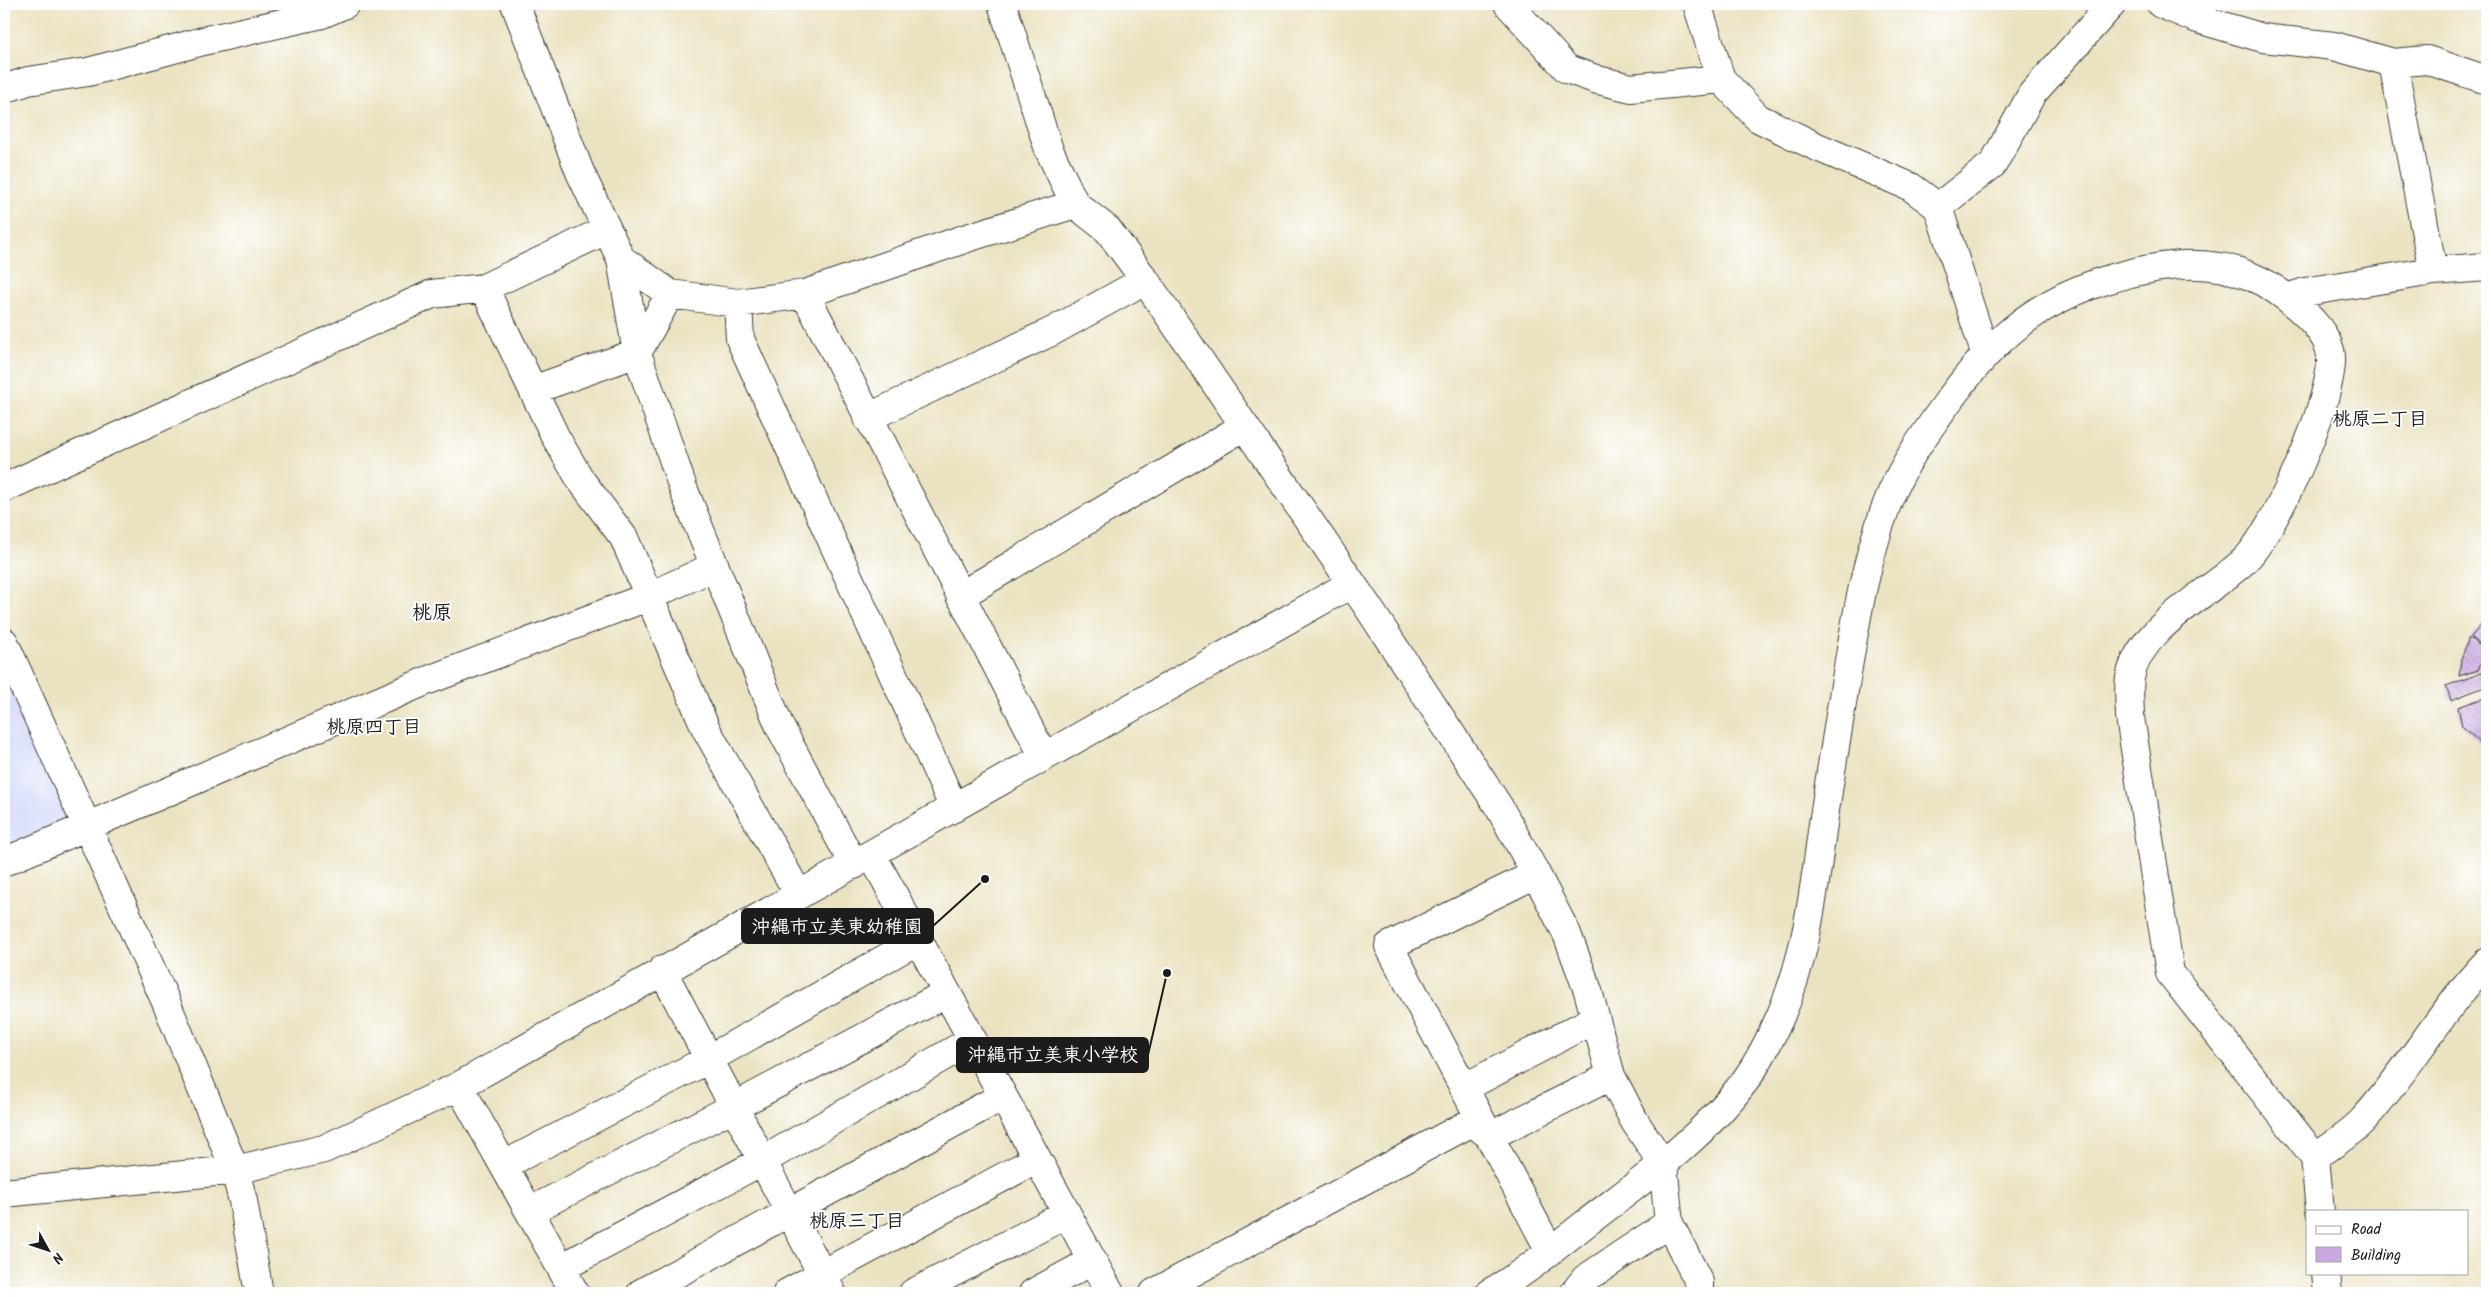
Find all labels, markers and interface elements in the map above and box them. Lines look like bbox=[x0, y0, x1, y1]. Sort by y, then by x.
district label: 桃原二丁目 bbox=[2332, 405, 2428, 435]
district label: 桃原 bbox=[412, 598, 452, 630]
district label: 桃原四丁目 bbox=[326, 713, 422, 743]
callout: 沖縄市立美東幼稚園 bbox=[742, 909, 933, 943]
text: 沖縄市立美東幼稚園 bbox=[751, 913, 923, 943]
callout: 沖縄市立美東小学校 bbox=[957, 1038, 1148, 1072]
text: 沖縄市立美東小学校 bbox=[967, 1041, 1139, 1071]
district label: 桃原三丁目 bbox=[809, 1207, 905, 1237]
legend bbox=[2306, 1210, 2468, 1274]
text: Road bbox=[2351, 1218, 2382, 1242]
north arrow bbox=[22, 1224, 72, 1274]
text: Building bbox=[2351, 1244, 2401, 1268]
text: N bbox=[46, 1247, 68, 1268]

